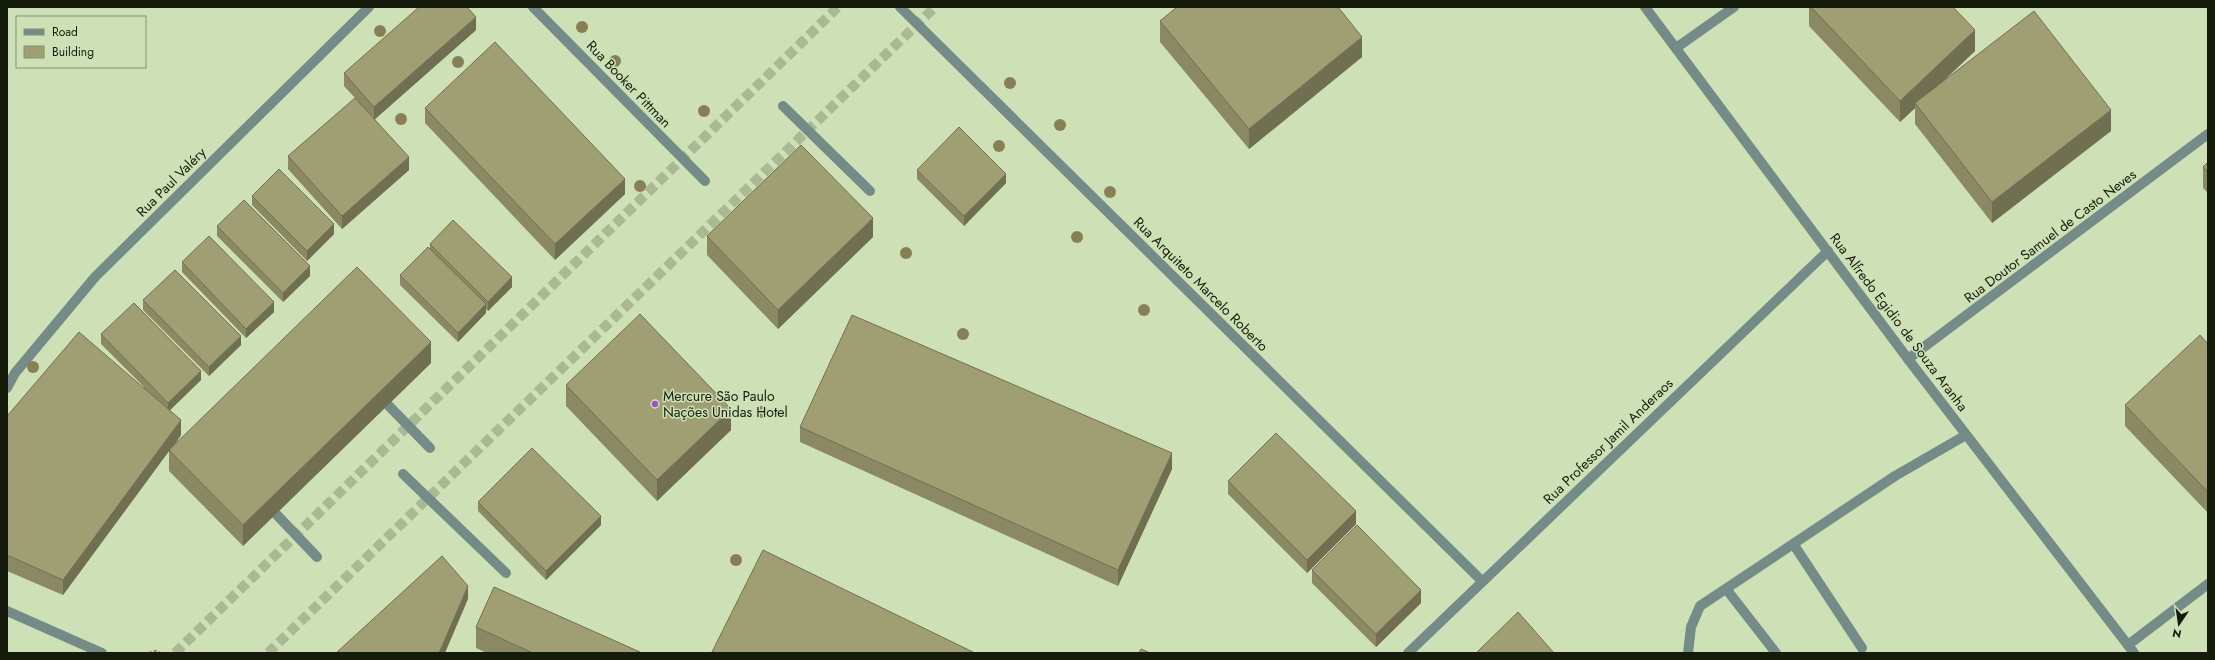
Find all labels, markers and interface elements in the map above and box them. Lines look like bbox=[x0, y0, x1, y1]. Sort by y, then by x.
legend bbox=[16, 16, 146, 68]
text: Road bbox=[52, 23, 78, 41]
street label: Rua Booker Pittman bbox=[582, 36, 676, 132]
text: Building bbox=[52, 43, 94, 61]
street label: Rua Paul Valéry bbox=[132, 142, 211, 221]
street label: Rua Doutor Samuel de Casto Neves bbox=[1960, 164, 2141, 308]
street label: Rua Arquiteto Marcelo Roberto bbox=[1129, 212, 1273, 356]
street label: Rua Alfredo Egidio de Souza Aranha bbox=[1825, 229, 1973, 415]
street label: Rua Professor Jamil Anderaos bbox=[1539, 373, 1678, 508]
place label: Mercure São Paulo Nações Unidas Hotel bbox=[663, 386, 788, 422]
marker: Mercure São Paulo Nações Unidas Hotel bbox=[650, 399, 660, 409]
north arrow bbox=[2159, 604, 2199, 644]
text: N bbox=[2171, 625, 2183, 643]

